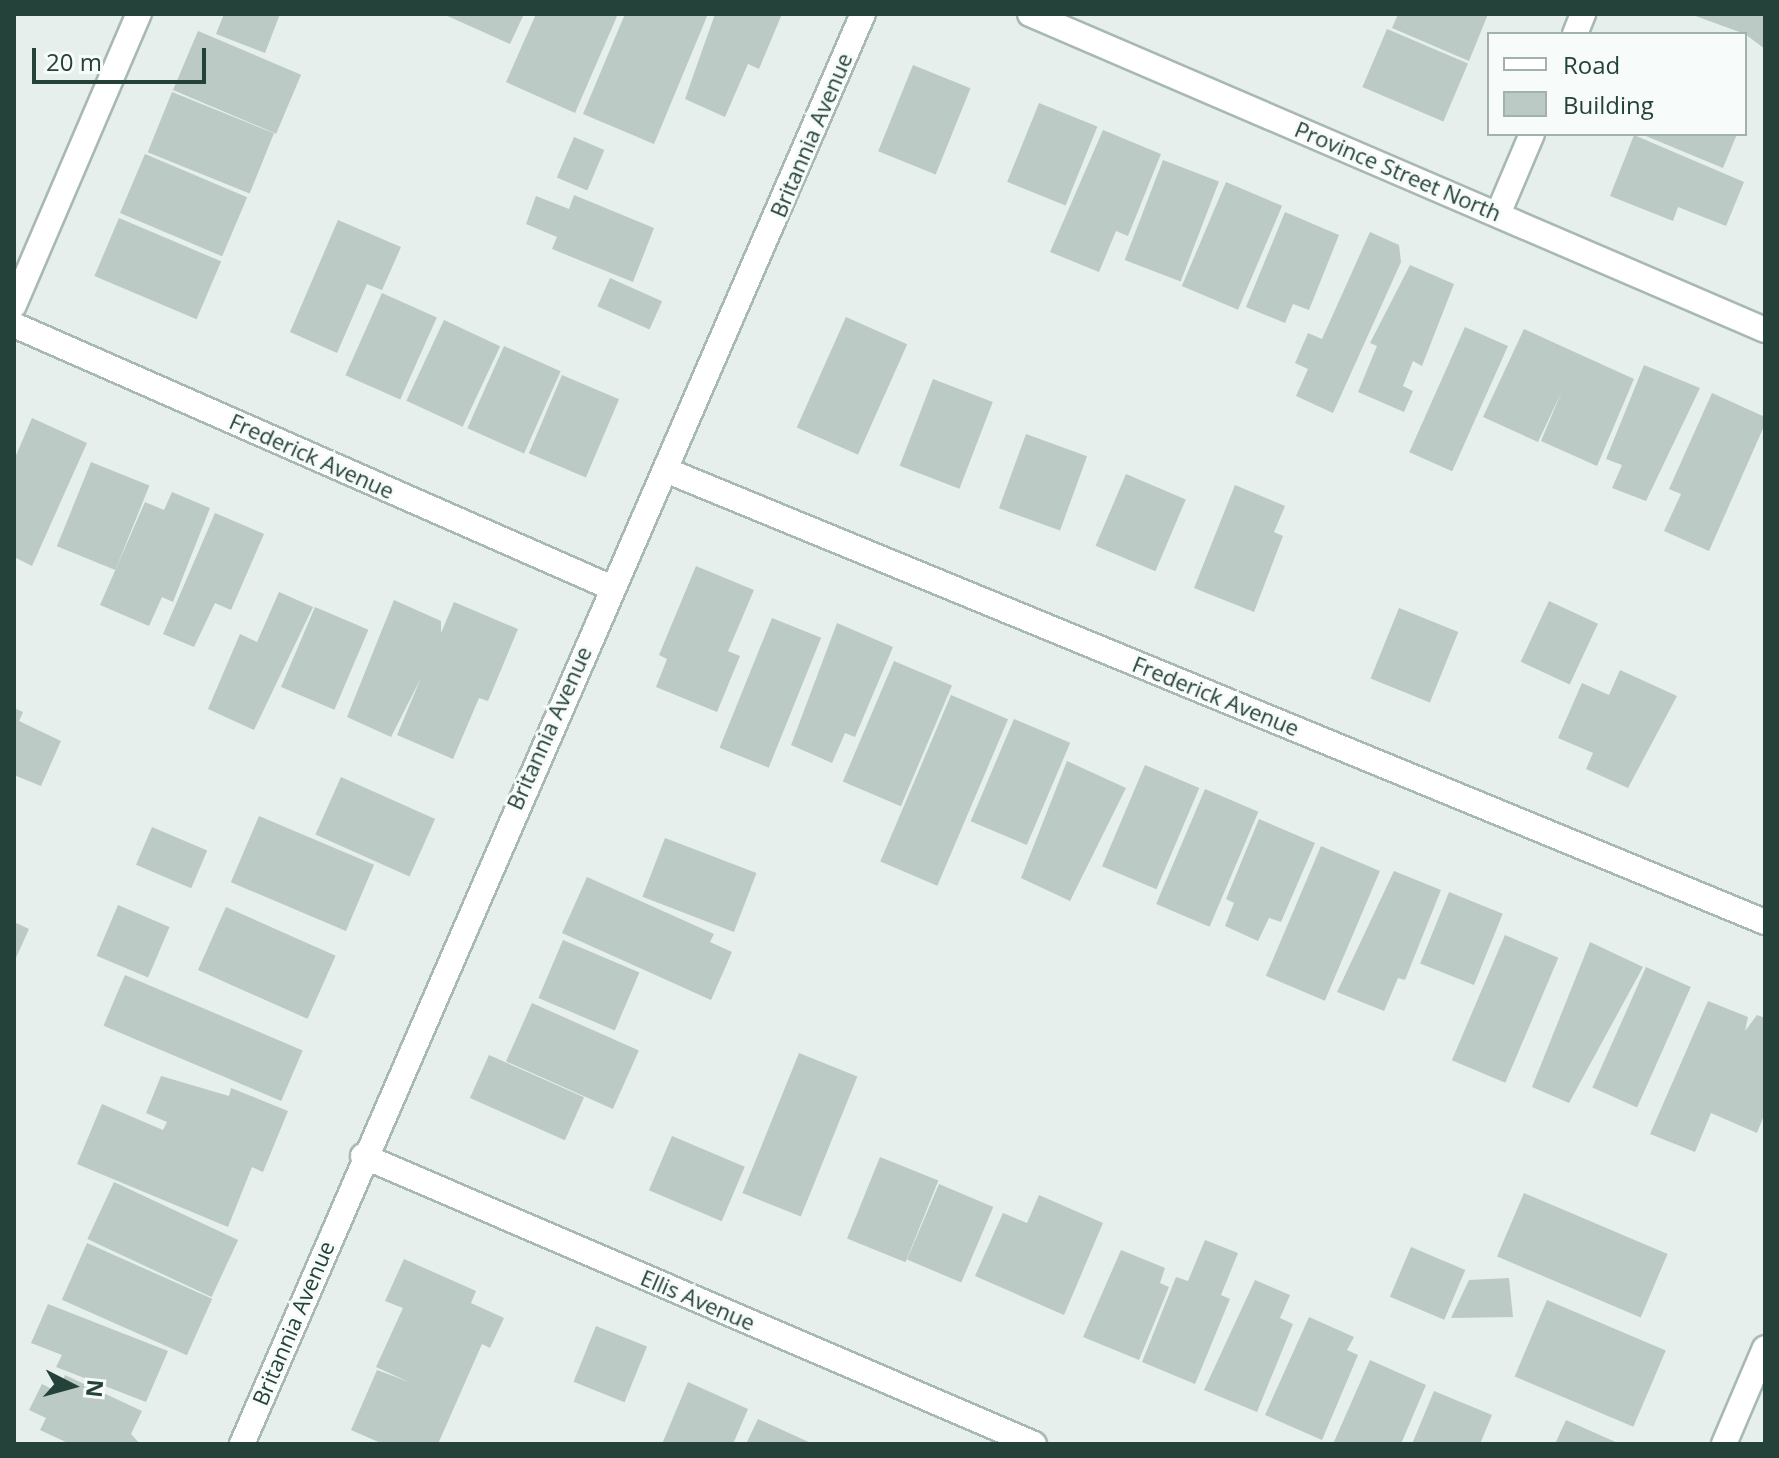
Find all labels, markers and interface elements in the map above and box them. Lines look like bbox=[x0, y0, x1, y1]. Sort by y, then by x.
scale bar bbox=[36, 32, 210, 82]
legend bbox=[1487, 32, 1747, 136]
text: 20 m bbox=[46, 45, 102, 78]
text: Road bbox=[1563, 48, 1620, 81]
street label: Britannia Avenue bbox=[764, 49, 858, 221]
text: Building bbox=[1563, 88, 1654, 121]
street label: Province Street North bbox=[1291, 116, 1505, 226]
street label: Frederick Avenue bbox=[226, 408, 398, 504]
street label: Britannia Avenue bbox=[501, 642, 597, 814]
street label: Frederick Avenue bbox=[1129, 651, 1303, 741]
street label: Britannia Avenue bbox=[246, 1237, 340, 1409]
street label: Ellis Avenue bbox=[637, 1264, 759, 1336]
north arrow bbox=[32, 1346, 112, 1426]
text: N bbox=[80, 1378, 112, 1399]

